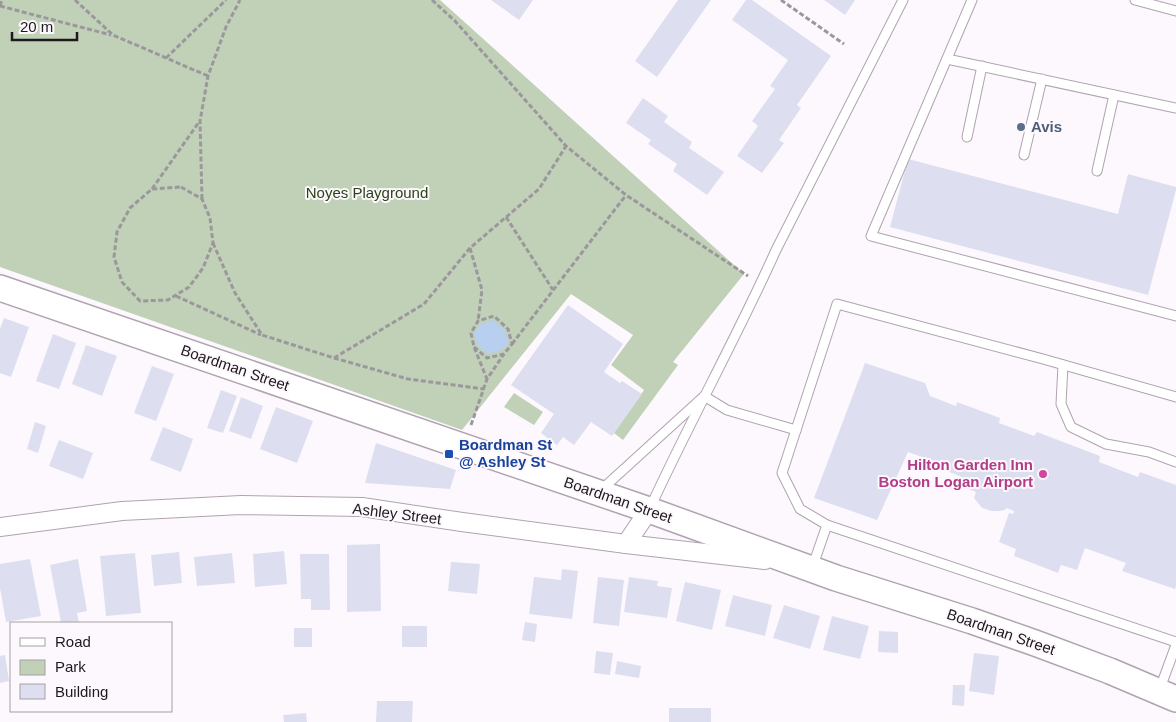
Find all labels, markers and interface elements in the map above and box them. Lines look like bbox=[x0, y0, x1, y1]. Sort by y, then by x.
scale bar bbox=[12, 10, 78, 42]
text: 20 m bbox=[20, 18, 53, 35]
place label: Avis bbox=[1031, 118, 1062, 135]
marker: Avis bbox=[1015, 121, 1027, 133]
park label: Noyes Playground bbox=[306, 184, 428, 201]
street label: Boardman Street bbox=[179, 341, 292, 394]
place label: Boardman St @ Ashley St bbox=[459, 436, 552, 470]
marker: Boardman St @ Ashley St bbox=[443, 448, 455, 460]
place label: Hilton Garden Inn Boston Logan Airport bbox=[879, 456, 1033, 490]
marker: Hilton Garden Inn Boston Logan Airport bbox=[1037, 468, 1049, 480]
street label: Boardman Street bbox=[562, 473, 675, 526]
street label: Ashley Street bbox=[352, 500, 443, 527]
street label: Boardman Street bbox=[945, 605, 1058, 658]
legend bbox=[10, 622, 172, 712]
text: Road bbox=[55, 633, 91, 650]
text: Park bbox=[55, 658, 86, 675]
text: Building bbox=[55, 683, 108, 700]

